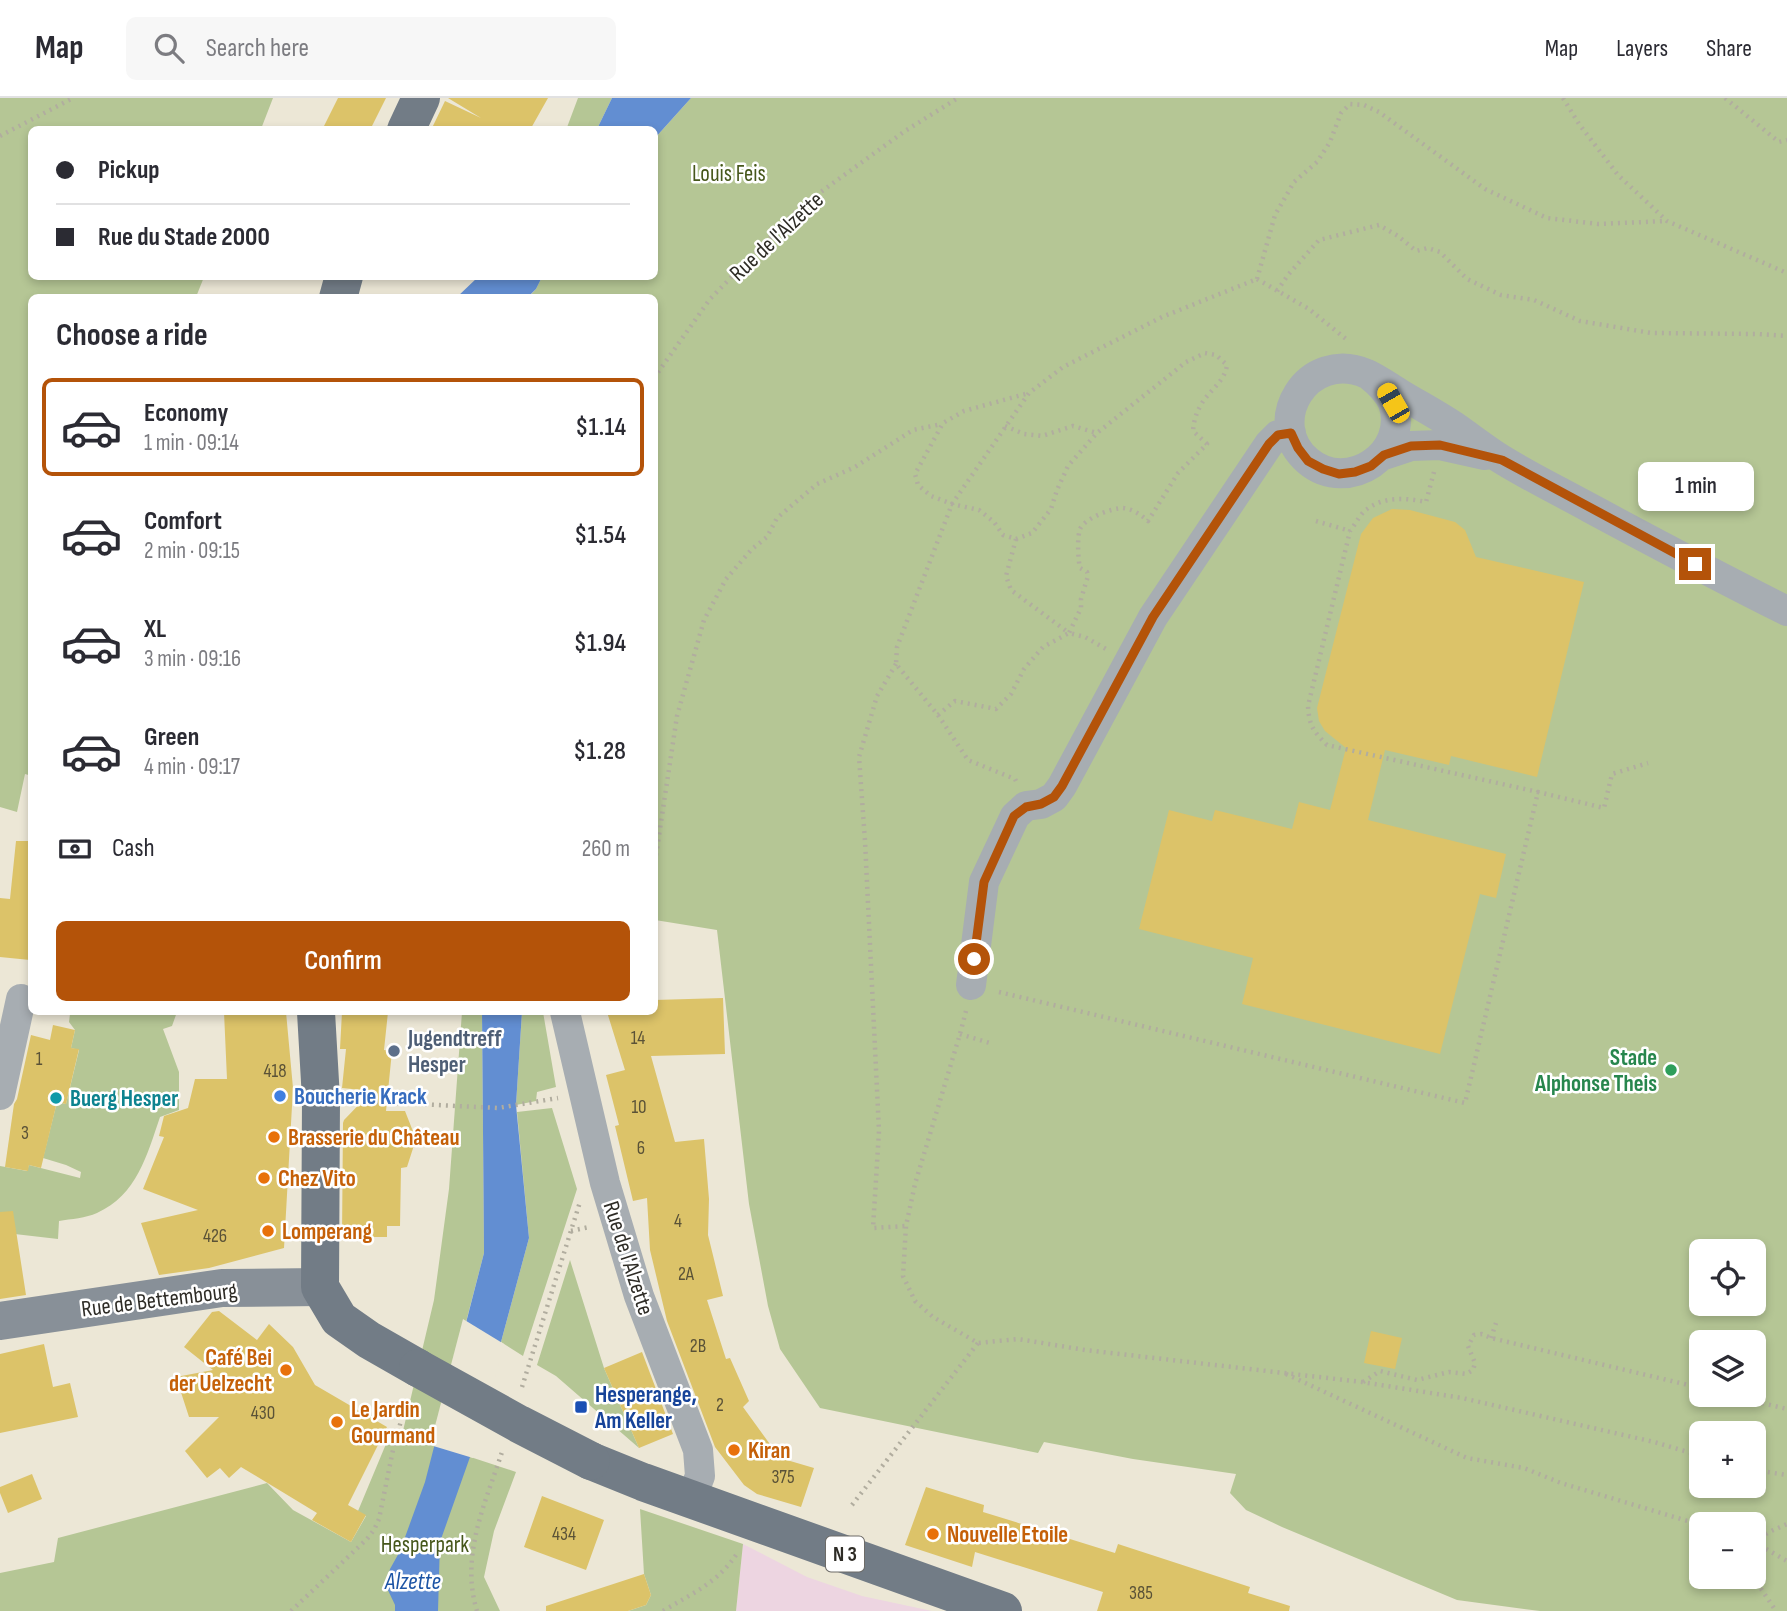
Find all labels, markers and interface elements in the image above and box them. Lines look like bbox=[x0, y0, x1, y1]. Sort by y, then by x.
search box bbox=[126, 17, 616, 80]
text: Map bbox=[35, 28, 84, 68]
icon: search bbox=[150, 29, 188, 67]
text: Search here bbox=[206, 33, 309, 64]
text: Map bbox=[1545, 34, 1578, 63]
text: Layers bbox=[1616, 34, 1668, 63]
text: Share bbox=[1706, 34, 1752, 63]
text: Pickup bbox=[98, 155, 160, 186]
park label: Louis Feis bbox=[692, 160, 766, 188]
street label: Rue de l'Alzette bbox=[724, 186, 829, 287]
text: Rue du Stade 2000 bbox=[98, 222, 270, 253]
text: Choose a ride bbox=[56, 316, 208, 355]
car bbox=[1374, 380, 1413, 426]
icon: car bbox=[60, 396, 123, 459]
text: Economy bbox=[144, 398, 228, 429]
text: $1.14 bbox=[575, 412, 626, 443]
text: 1 min · 09:14 bbox=[144, 429, 239, 457]
callout: 1 min bbox=[1637, 462, 1753, 512]
text: 1 min bbox=[1675, 472, 1717, 500]
icon: car bbox=[60, 504, 123, 567]
text: Comfort bbox=[144, 506, 222, 537]
text: $1.54 bbox=[574, 520, 626, 551]
text: 2 min · 09:15 bbox=[144, 537, 240, 565]
route end bbox=[1679, 548, 1711, 580]
icon: car bbox=[60, 612, 123, 675]
text: XL bbox=[144, 614, 166, 645]
text: $1.94 bbox=[574, 628, 626, 659]
text: 3 min · 09:16 bbox=[144, 645, 241, 673]
icon: car bbox=[60, 720, 123, 783]
text: Green bbox=[144, 722, 199, 753]
text: $1.28 bbox=[573, 736, 626, 767]
text: 4 min · 09:17 bbox=[144, 753, 240, 781]
icon: cash bbox=[56, 830, 94, 868]
text: Cash bbox=[112, 833, 155, 864]
text: 260 m bbox=[582, 835, 630, 863]
button: Confirm bbox=[56, 921, 630, 1001]
route start bbox=[958, 943, 990, 975]
place label: Jugendtreff Hesper bbox=[407, 1025, 502, 1079]
house number: 14 bbox=[631, 1027, 645, 1050]
marker: Jugendtreff Hesper bbox=[386, 1043, 402, 1059]
place label: Stade Alphonse Theis bbox=[1534, 1044, 1657, 1098]
house number: 1 bbox=[36, 1048, 43, 1071]
house number: 418 bbox=[264, 1060, 286, 1083]
marker: Stade Alphonse Theis bbox=[1663, 1062, 1679, 1078]
place label: Boucherie Krack bbox=[294, 1083, 427, 1111]
place label: Buerg Hesper bbox=[70, 1085, 178, 1113]
marker: Boucherie Krack bbox=[272, 1088, 288, 1104]
marker: Buerg Hesper bbox=[48, 1090, 64, 1106]
house number: 10 bbox=[631, 1096, 647, 1119]
house number: 3 bbox=[21, 1122, 29, 1145]
place label: Brasserie du Château bbox=[288, 1124, 460, 1152]
marker: Brasserie du Château bbox=[266, 1129, 282, 1145]
house number: 6 bbox=[637, 1137, 645, 1160]
place label: Chez Vito bbox=[278, 1165, 356, 1193]
marker: Chez Vito bbox=[256, 1170, 272, 1186]
street label: Rue de l'Alzette bbox=[596, 1198, 660, 1319]
house number: 4 bbox=[674, 1210, 682, 1233]
place label: Lomperang bbox=[282, 1218, 372, 1246]
marker: Lomperang bbox=[260, 1223, 276, 1239]
house number: 426 bbox=[203, 1225, 227, 1248]
map controls bbox=[1689, 1239, 1766, 1589]
button: locate bbox=[1689, 1239, 1766, 1316]
house number: 2A bbox=[678, 1263, 695, 1286]
street label: Rue de Bettembourg bbox=[80, 1277, 239, 1323]
button: layers bbox=[1689, 1330, 1766, 1407]
house number: 2B bbox=[690, 1335, 706, 1358]
place label: Café Bei der Uelzecht bbox=[169, 1344, 272, 1398]
marker: Café Bei der Uelzecht bbox=[278, 1362, 294, 1378]
place label: Hesperange, Am Keller bbox=[594, 1381, 697, 1435]
house number: 2 bbox=[716, 1394, 724, 1417]
place label: Le Jardin Gourmand bbox=[351, 1396, 435, 1450]
marker: Hesperange, Am Keller bbox=[573, 1399, 589, 1415]
house number: 430 bbox=[251, 1402, 275, 1425]
marker: Le Jardin Gourmand bbox=[329, 1414, 345, 1430]
button: + bbox=[1689, 1421, 1766, 1498]
place label: Kiran bbox=[748, 1437, 790, 1465]
marker: Kiran bbox=[726, 1442, 742, 1458]
house number: 375 bbox=[771, 1466, 795, 1489]
button: − bbox=[1689, 1512, 1766, 1589]
place label: Nouvelle Etoile bbox=[947, 1521, 1068, 1549]
house number: 434 bbox=[552, 1523, 576, 1546]
marker: Nouvelle Etoile bbox=[925, 1526, 941, 1542]
park label: Hesperpark bbox=[381, 1531, 469, 1559]
road number: N 3 bbox=[826, 1536, 864, 1572]
water label: Alzette bbox=[384, 1567, 441, 1596]
house number: 385 bbox=[1129, 1582, 1153, 1605]

